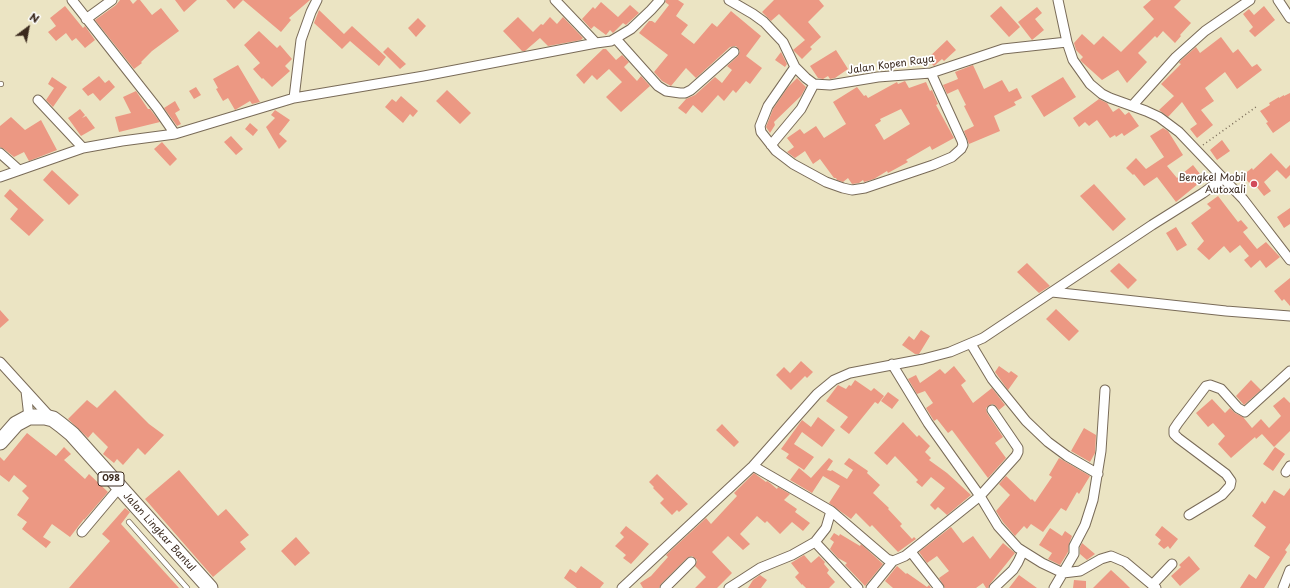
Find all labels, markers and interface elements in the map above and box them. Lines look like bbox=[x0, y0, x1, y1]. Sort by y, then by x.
north arrow bbox=[8, 8, 48, 48]
text: N bbox=[26, 8, 43, 27]
street label: Jalan Kopen Raya bbox=[847, 53, 935, 77]
place label: Bengkel Mobil Autoxali bbox=[1179, 172, 1246, 196]
marker: Bengkel Mobil Autoxali bbox=[1249, 179, 1259, 189]
road number: 098 bbox=[98, 472, 124, 486]
street label: Jalan Lingkar Bantul bbox=[120, 490, 198, 574]

